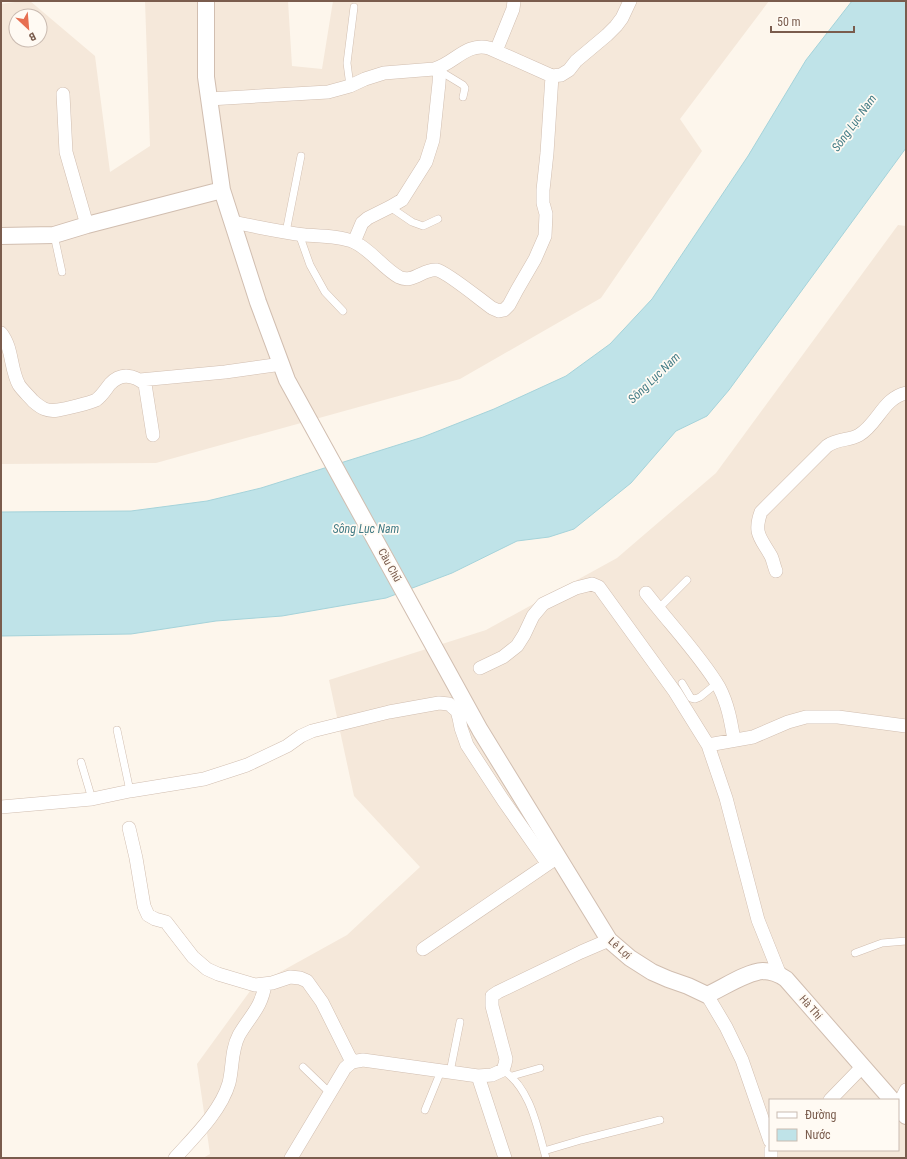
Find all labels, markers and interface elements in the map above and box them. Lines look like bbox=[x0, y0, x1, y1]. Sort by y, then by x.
north arrow bbox=[8, 8, 48, 48]
scale bar bbox=[771, 8, 854, 34]
text: 50 m bbox=[777, 15, 801, 29]
text: B bbox=[27, 29, 38, 44]
water label: Sông Lục Nam bbox=[829, 92, 879, 154]
water label: Sông Lục Nam bbox=[625, 350, 683, 406]
water label: Sông Lục Nam bbox=[333, 522, 400, 536]
street label: Cầu Chũ bbox=[375, 546, 404, 584]
street label: Lê Lợi bbox=[606, 935, 634, 962]
street label: Hà Thị bbox=[796, 993, 825, 1022]
legend bbox=[769, 1099, 899, 1151]
text: Đường bbox=[805, 1108, 836, 1122]
text: Nước bbox=[805, 1128, 831, 1142]

